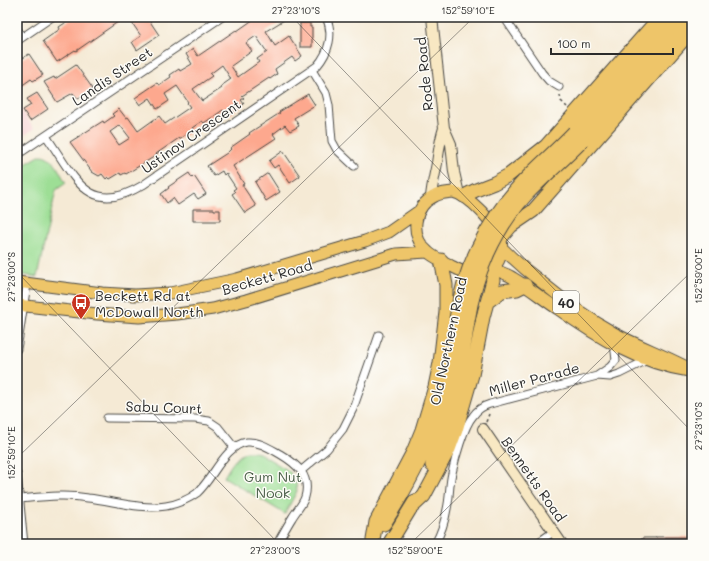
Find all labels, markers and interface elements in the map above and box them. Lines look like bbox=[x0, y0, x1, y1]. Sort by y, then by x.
text: 27°23'10"S bbox=[272, 3, 321, 17]
text: 152°59'10"E bbox=[441, 3, 495, 17]
scale bar bbox=[551, 30, 673, 56]
text: 100 m bbox=[557, 35, 591, 51]
street label: Rode Road bbox=[411, 36, 437, 112]
street label: Landis Street bbox=[68, 42, 156, 110]
street label: Ustinov Crescent bbox=[137, 94, 245, 178]
text: 152°59'00"E bbox=[691, 248, 705, 304]
text: 27°23'00"S bbox=[4, 252, 18, 302]
street label: Beckett Road bbox=[220, 255, 315, 299]
street label: Old Northern Road bbox=[425, 275, 471, 407]
place label: Beckett Rd at McDowall North bbox=[95, 286, 203, 321]
road number: 40 bbox=[553, 291, 579, 313]
bus stop icon: Beckett Rd at McDowall North bbox=[70, 292, 92, 320]
street label: Miller Parade bbox=[487, 358, 581, 400]
street label: Sabu Court bbox=[125, 396, 203, 418]
text: 27°23'10"S bbox=[691, 401, 705, 450]
text: 152°59'10"E bbox=[4, 426, 18, 480]
street label: Bennetts Road bbox=[498, 433, 571, 526]
park label: Gum Nut Nook bbox=[244, 467, 302, 502]
text: 27°23'00"S bbox=[250, 543, 300, 557]
text: 152°59'00"E bbox=[387, 543, 443, 557]

